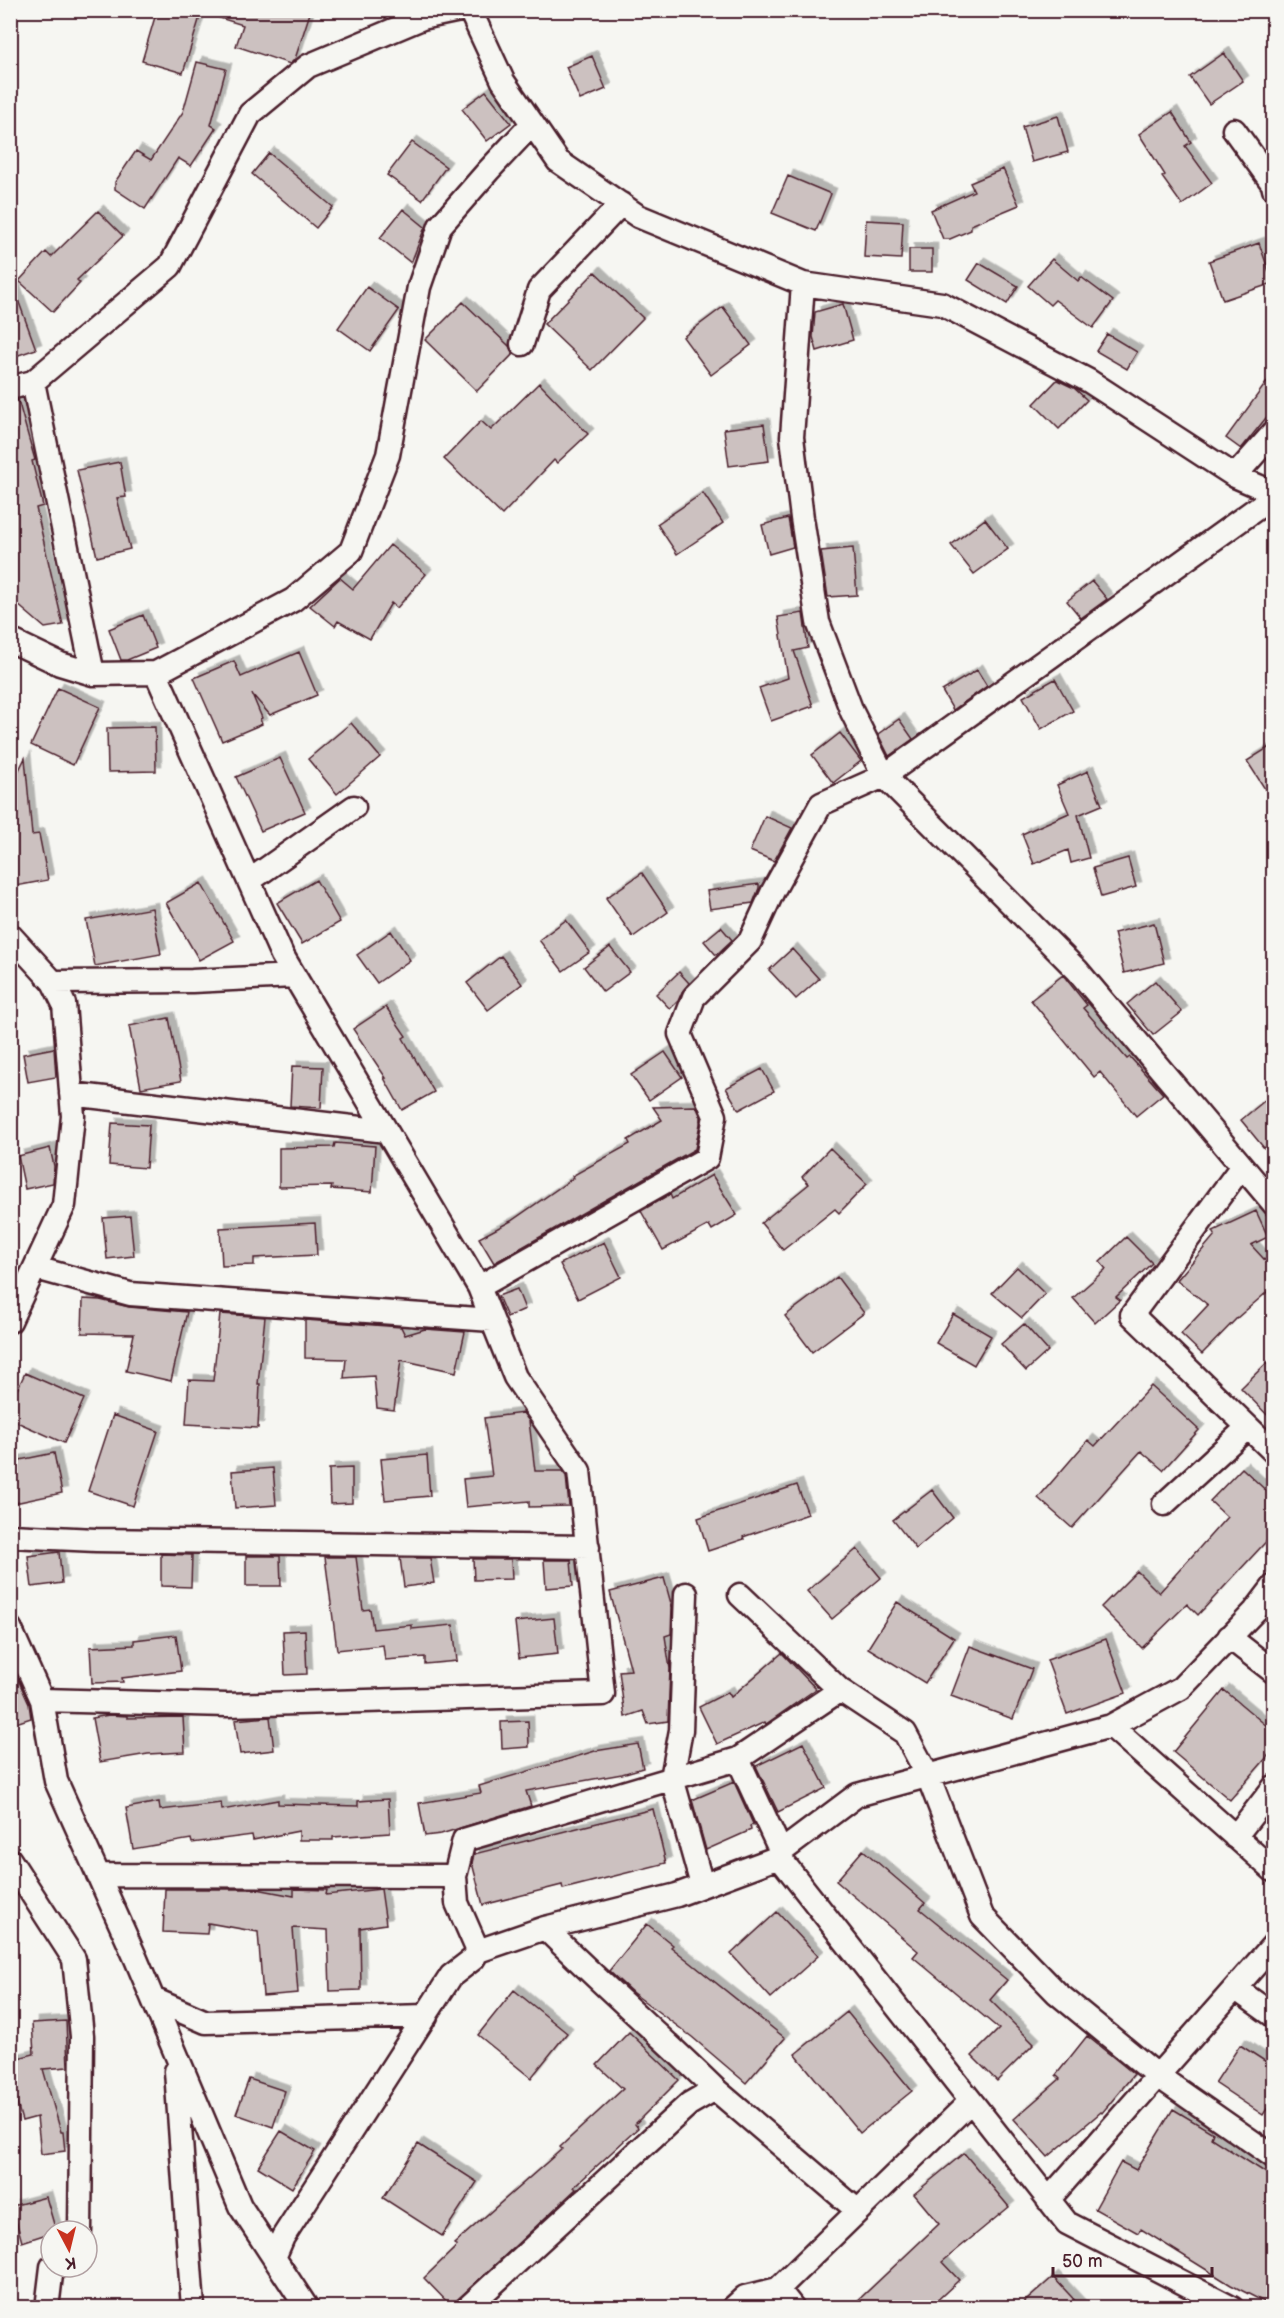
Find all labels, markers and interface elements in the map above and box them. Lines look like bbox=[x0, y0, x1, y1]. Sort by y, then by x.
north arrow bbox=[39, 2219, 99, 2279]
scale bar bbox=[1053, 2240, 1212, 2278]
text: 50 m bbox=[1062, 2251, 1103, 2272]
text: K bbox=[64, 2252, 77, 2273]

